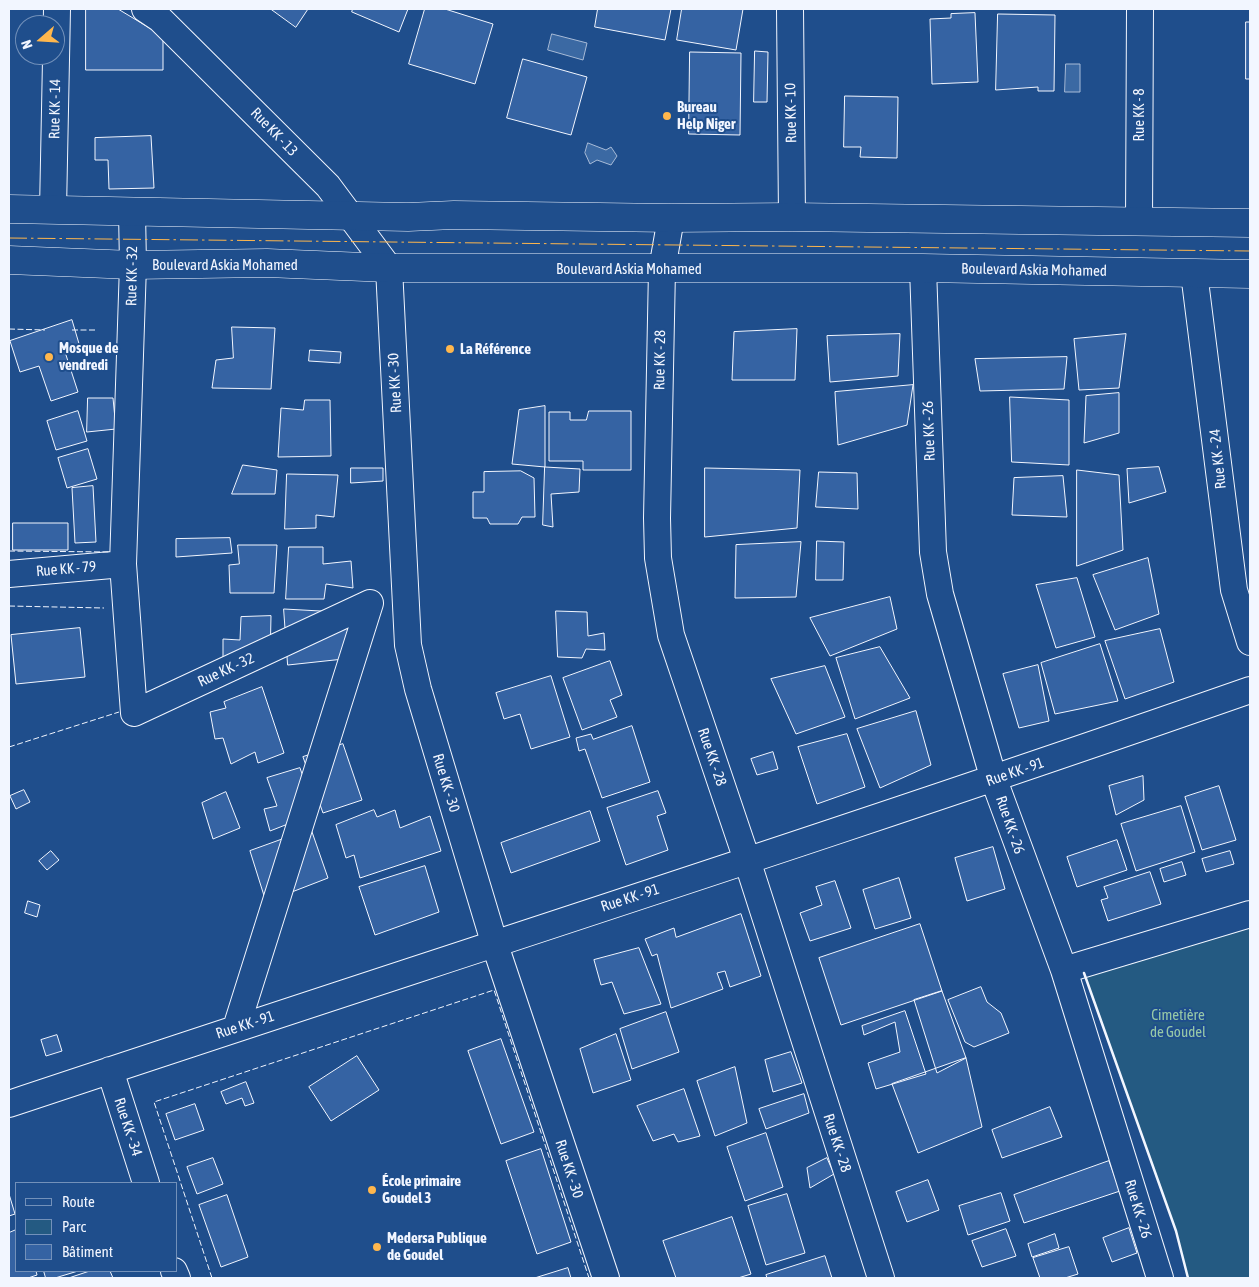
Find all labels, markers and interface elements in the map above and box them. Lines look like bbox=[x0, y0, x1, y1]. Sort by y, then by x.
north arrow bbox=[15, 15, 65, 65]
text: N bbox=[18, 38, 36, 51]
street label: Rue KK - 14 bbox=[45, 79, 65, 139]
street label: Rue KK - 10 bbox=[781, 83, 801, 143]
street label: Rue KK - 8 bbox=[1130, 88, 1148, 142]
place label: Bureau Help Niger bbox=[677, 98, 735, 133]
street label: Rue KK - 13 bbox=[247, 104, 301, 160]
marker: Bureau Help Niger bbox=[661, 110, 673, 122]
street label: Rue KK - 32 bbox=[122, 246, 142, 306]
street label: Boulevard Askia Mohamed bbox=[152, 256, 298, 274]
street label: Boulevard Askia Mohamed bbox=[556, 260, 702, 278]
street label: Boulevard Askia Mohamed bbox=[961, 260, 1107, 280]
street label: Rue KK - 28 bbox=[650, 330, 670, 390]
place label: Mosque de vendredi bbox=[59, 339, 119, 374]
place label: La Référence bbox=[460, 340, 531, 358]
marker: La Référence bbox=[444, 343, 456, 355]
marker: Mosque de vendredi bbox=[43, 351, 55, 363]
street label: Rue KK - 30 bbox=[384, 352, 406, 414]
street label: Rue KK - 26 bbox=[919, 401, 939, 461]
street label: Rue KK - 24 bbox=[1206, 428, 1230, 490]
street label: Rue KK - 79 bbox=[35, 557, 97, 581]
street label: Rue KK - 32 bbox=[195, 649, 257, 691]
street label: Rue KK - 28 bbox=[694, 726, 730, 788]
street label: Rue KK - 30 bbox=[429, 752, 463, 814]
street label: Rue KK - 91 bbox=[984, 754, 1046, 790]
street label: Rue KK - 26 bbox=[992, 794, 1028, 856]
street label: Rue KK - 91 bbox=[599, 880, 661, 916]
park label: Cimetière de Goudel bbox=[1150, 1006, 1206, 1041]
street label: Rue KK - 91 bbox=[214, 1007, 276, 1043]
street label: Rue KK - 34 bbox=[110, 1096, 146, 1158]
street label: Rue KK - 28 bbox=[819, 1112, 855, 1174]
street label: Rue KK - 30 bbox=[551, 1138, 587, 1200]
place label: École primaire Goudel 3 bbox=[382, 1172, 461, 1207]
street label: Rue KK - 26 bbox=[1121, 1178, 1155, 1240]
legend bbox=[15, 1182, 178, 1272]
marker: École primaire Goudel 3 bbox=[366, 1184, 378, 1196]
text: Route bbox=[62, 1193, 95, 1210]
text: Parc bbox=[62, 1218, 86, 1235]
place label: Medersa Publique de Goudel bbox=[387, 1229, 487, 1264]
marker: Medersa Publique de Goudel bbox=[371, 1241, 383, 1253]
text: Bâtiment bbox=[62, 1243, 113, 1260]

